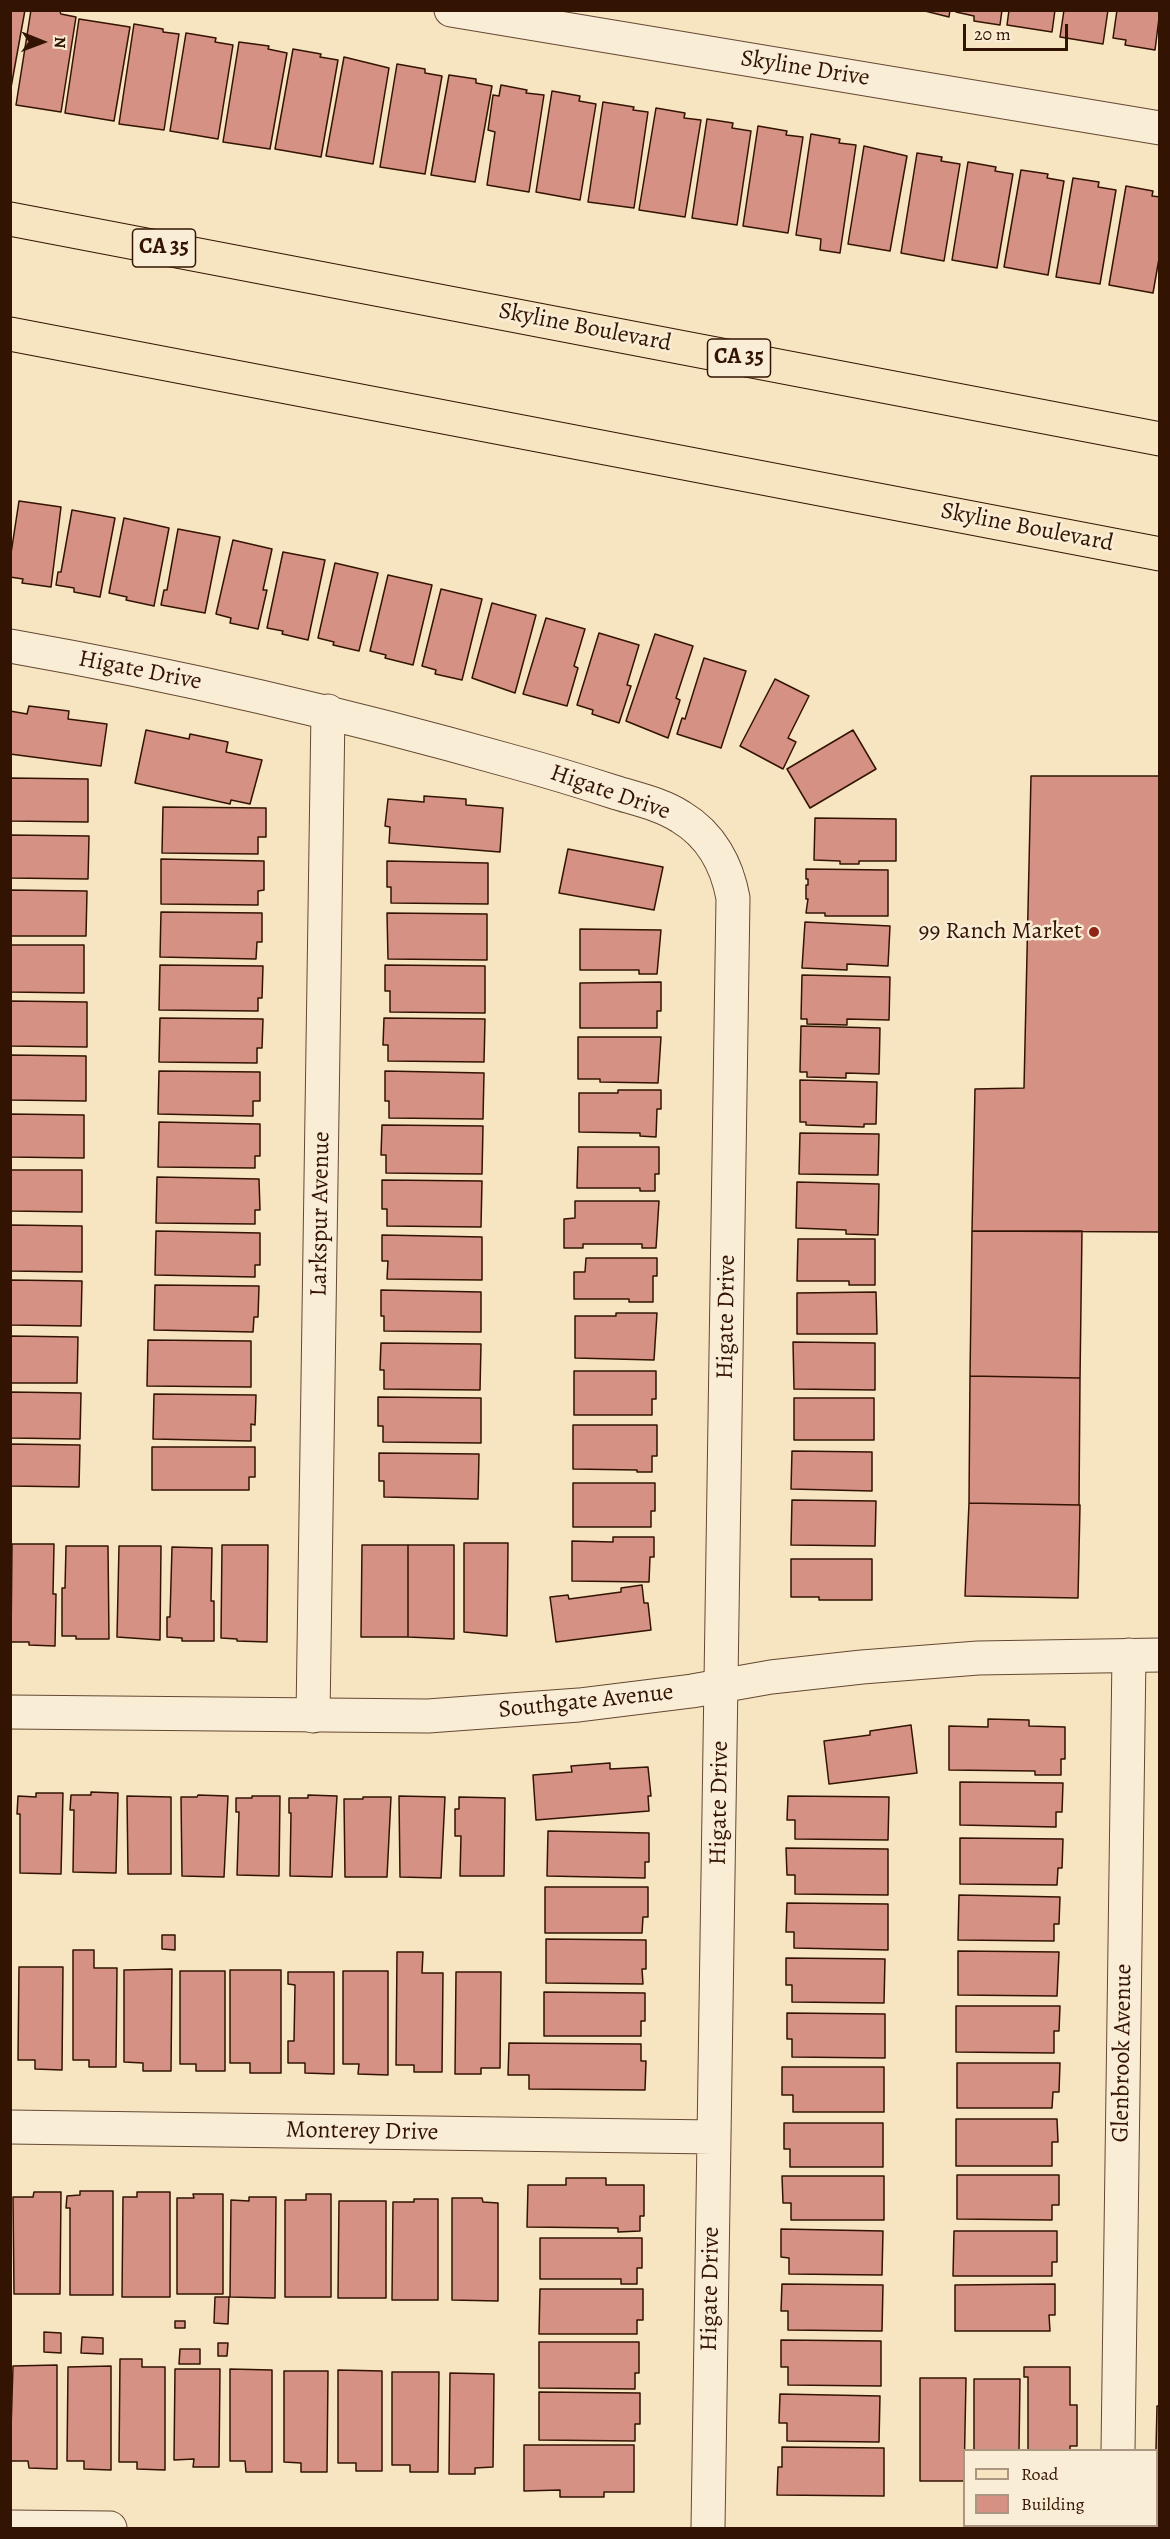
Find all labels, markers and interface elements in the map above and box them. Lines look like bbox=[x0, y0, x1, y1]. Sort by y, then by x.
north arrow bbox=[12, 12, 72, 72]
scale bar bbox=[966, 12, 1071, 50]
text: 20 m bbox=[974, 22, 1011, 46]
text: N bbox=[49, 36, 71, 48]
street label: Skyline Drive bbox=[738, 45, 872, 93]
road number: CA 35 bbox=[132, 229, 195, 267]
street label: Skyline Boulevard bbox=[496, 297, 674, 359]
road number: CA 35 bbox=[708, 339, 771, 377]
street label: Skyline Boulevard bbox=[938, 497, 1116, 559]
street label: Higate Drive bbox=[76, 645, 204, 697]
street label: Higate Drive bbox=[546, 759, 674, 827]
place label: 99 Ranch Market bbox=[919, 918, 1082, 946]
marker: 99 Ranch Market bbox=[1087, 925, 1101, 939]
street label: Larkspur Avenue bbox=[305, 1131, 337, 1297]
street label: Higate Drive bbox=[712, 1254, 742, 1380]
street label: Southgate Avenue bbox=[497, 1678, 675, 1726]
street label: Higate Drive bbox=[705, 1740, 735, 1866]
street label: Glenbrook Avenue bbox=[1107, 1963, 1139, 2143]
street label: Monterey Drive bbox=[285, 2116, 439, 2148]
street label: Higate Drive bbox=[696, 2226, 726, 2352]
legend bbox=[963, 2449, 1158, 2527]
text: Road bbox=[1021, 2462, 1058, 2486]
text: Building bbox=[1021, 2492, 1085, 2516]

